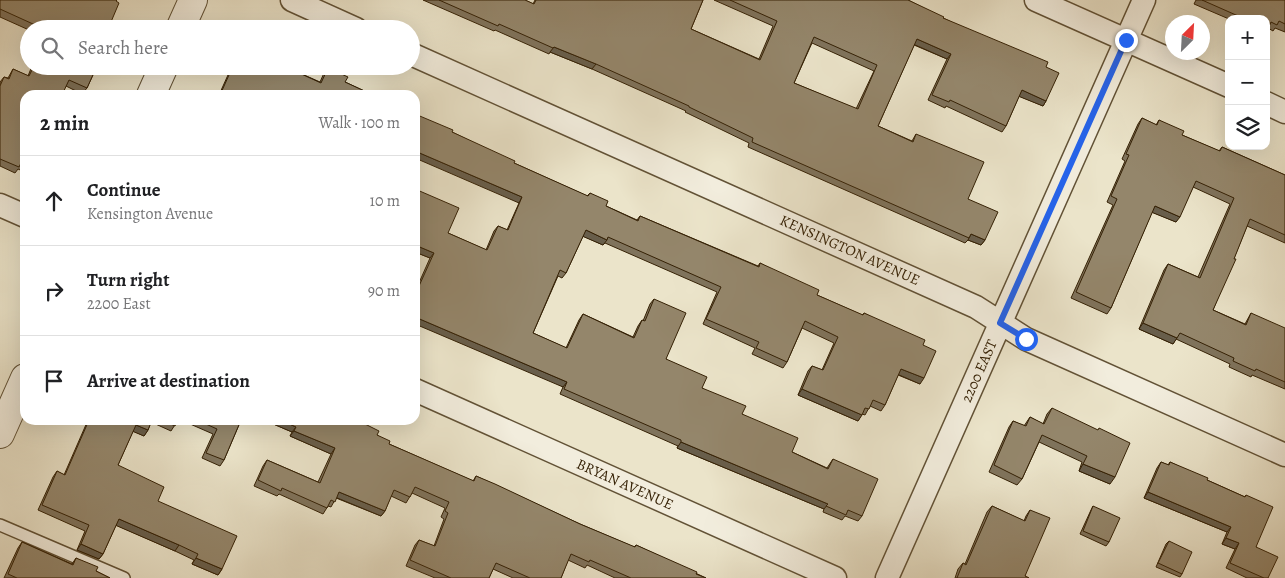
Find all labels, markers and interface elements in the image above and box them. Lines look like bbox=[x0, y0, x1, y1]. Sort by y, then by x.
north arrow bbox=[1165, 15, 1210, 60]
map controls bbox=[1225, 15, 1270, 150]
button: + bbox=[1225, 15, 1270, 60]
search box bbox=[20, 20, 420, 75]
route end bbox=[1115, 29, 1138, 52]
icon: search bbox=[38, 34, 66, 62]
text: Search here bbox=[78, 35, 168, 61]
button: − bbox=[1225, 60, 1270, 105]
button: layers bbox=[1225, 105, 1270, 150]
text: 2 min bbox=[40, 109, 89, 137]
text: Walk · 100 m bbox=[319, 112, 400, 134]
text: Continue bbox=[87, 177, 161, 203]
icon: ahead bbox=[40, 187, 68, 215]
text: 10 m bbox=[370, 190, 400, 212]
text: Kensington Avenue bbox=[87, 203, 213, 225]
street label: KENSINGTON AVENUE bbox=[777, 210, 923, 290]
text: Turn right bbox=[87, 267, 169, 293]
icon: right bbox=[40, 277, 68, 305]
text: 90 m bbox=[368, 280, 400, 302]
text: 2200 East bbox=[87, 293, 151, 315]
route start bbox=[1015, 328, 1038, 351]
street label: 2200 EAST bbox=[956, 336, 1002, 406]
icon: arrive bbox=[40, 367, 68, 395]
text: Arrive at destination bbox=[87, 368, 250, 394]
street label: BRYAN AVENUE bbox=[573, 454, 677, 514]

